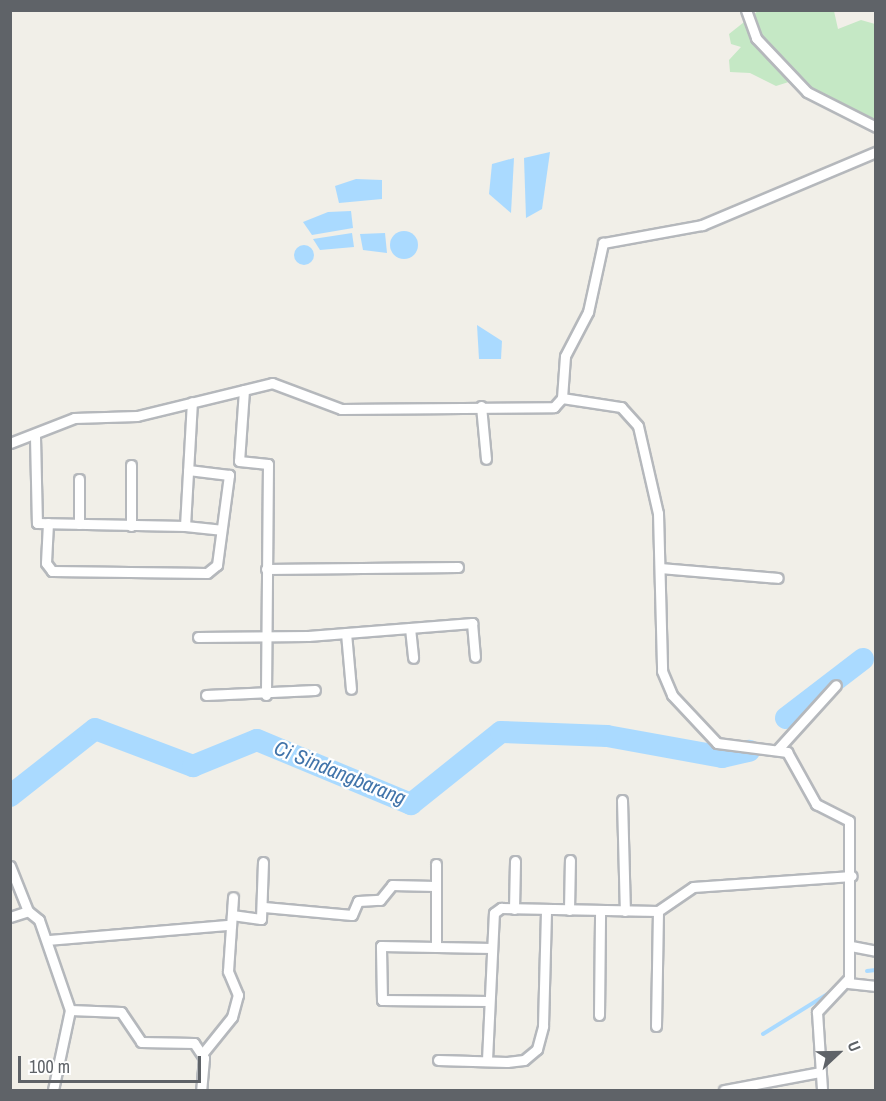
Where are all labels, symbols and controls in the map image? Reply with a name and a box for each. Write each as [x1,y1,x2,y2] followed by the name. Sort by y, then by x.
[270,735,410,811] water label: Ci Sindangbarang
[808,1023,868,1083] north arrow
[843,1038,867,1055] text: U
[21,1044,204,1082] scale bar
[29,1054,70,1079] text: 100 m

